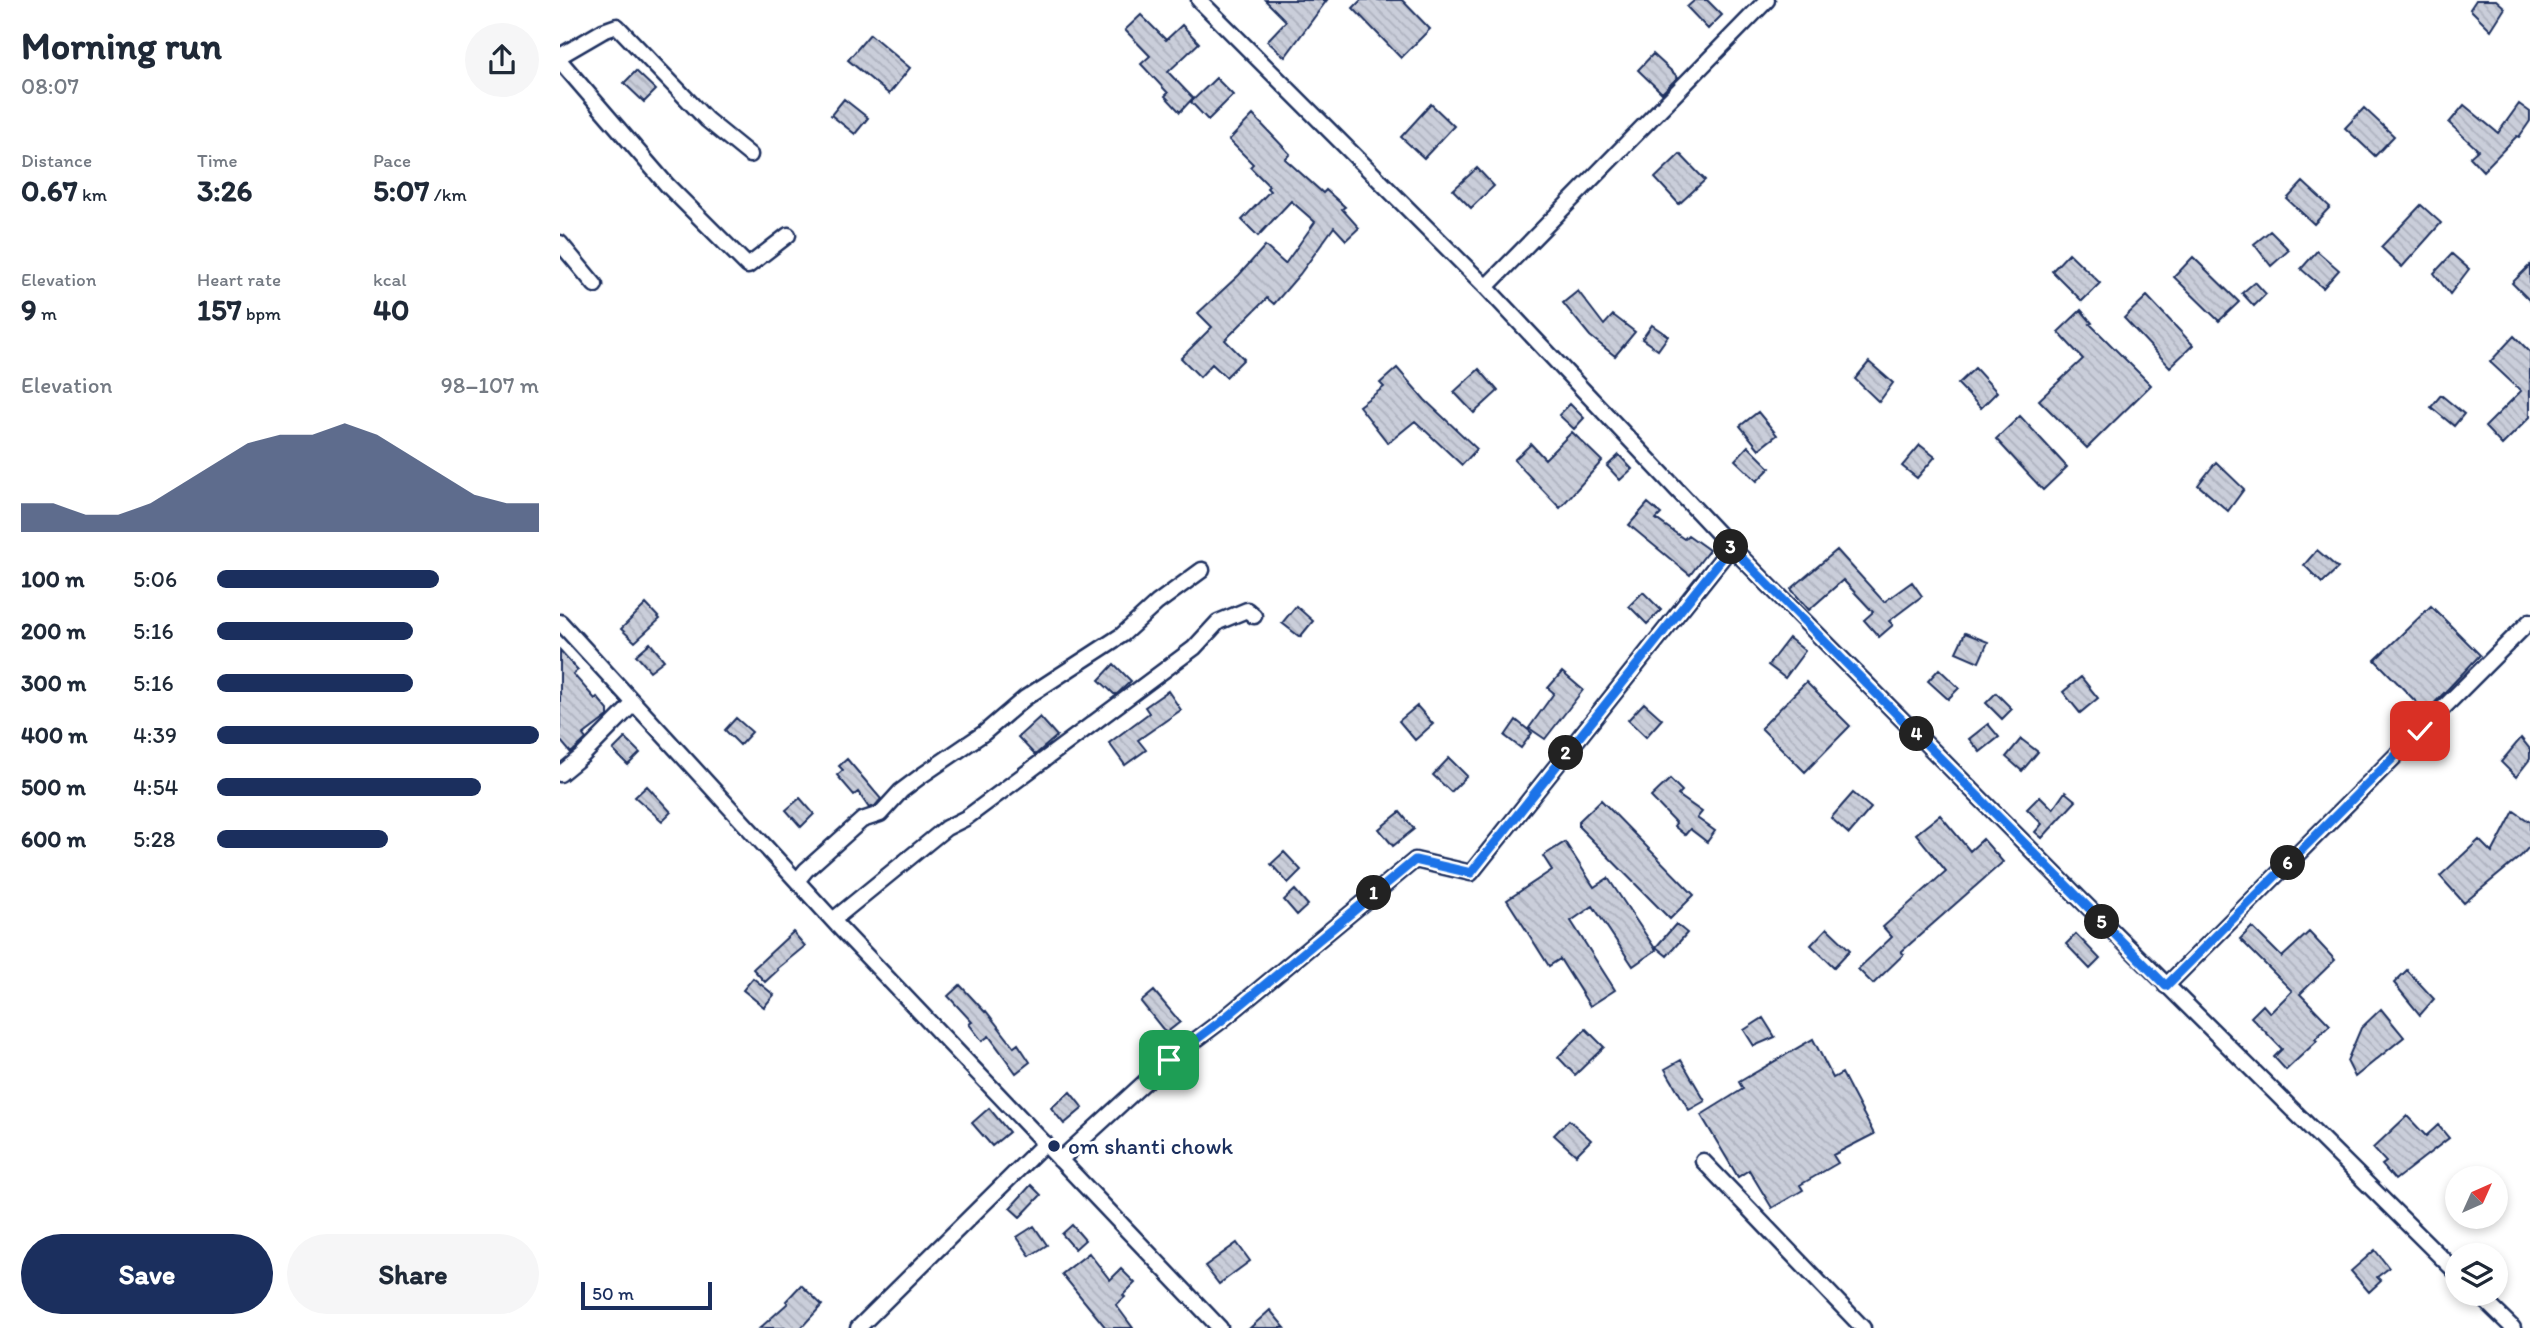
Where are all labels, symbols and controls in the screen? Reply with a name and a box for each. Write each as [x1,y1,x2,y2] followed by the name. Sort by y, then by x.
[21,23,222,69] text: Morning run
[465,23,539,97] button: share
[21,72,79,100] text: 08:07
[21,149,92,172] text: Distance
[197,149,238,172] text: Time
[373,149,411,172] text: Pace
[21,172,78,209] text: 0.67
[197,172,252,209] text: 3:26
[373,172,429,209] text: 5:07
[78,183,107,206] text: km
[429,183,467,206] text: /km
[21,268,97,291] text: Elevation
[197,268,281,291] text: Heart rate
[373,268,407,291] text: kcal
[21,291,37,328] text: 9
[197,291,242,328] text: 157
[373,291,410,328] text: 40
[37,302,57,325] text: m
[242,302,281,325] text: bpm
[21,371,112,399] text: Elevation
[441,371,539,399] text: 98–107 m
[1714,530,1748,564] pin: 3
[1725,535,1736,558] text: 3
[21,565,85,593] text: 100 m
[133,565,177,593] text: 5:06
[21,617,86,645] text: 200 m
[133,617,174,645] text: 5:16
[21,669,86,697] text: 300 m
[133,669,174,697] text: 5:16
[2390,701,2450,761] pin
[2401,712,2439,750] icon: check
[1900,716,1934,752] pin: 4
[21,721,88,749] text: 400 m
[133,721,177,749] text: 4:39
[1911,722,1922,745] text: 4
[1548,736,1584,770] pin: 2
[1561,741,1571,764] text: 2
[21,773,86,801] text: 500 m
[133,773,178,801] text: 4:54
[21,825,86,853] text: 600 m
[133,825,175,853] text: 5:28
[2270,846,2306,880] pin: 6
[2282,851,2293,874] text: 6
[1356,876,1392,910] pin: 1
[1369,881,1378,904] text: 1
[2084,904,2120,940] pin: 5
[2097,910,2106,933] text: 5
[1139,1030,1199,1090] pin
[1150,1041,1188,1079] icon: arrive
[1068,1132,1233,1160] place label: om shanti chowk
[1046,1138,1062,1154] marker: om shanti chowk
[2445,1166,2508,1228] north arrow
[2445,1166,2508,1306] map controls
[21,1234,273,1314] button: Save
[287,1234,539,1314] button: Share
[2445,1243,2508,1306] button: layers
[581,1279,712,1311] scale bar
[592,1282,634,1305] text: 50 m

